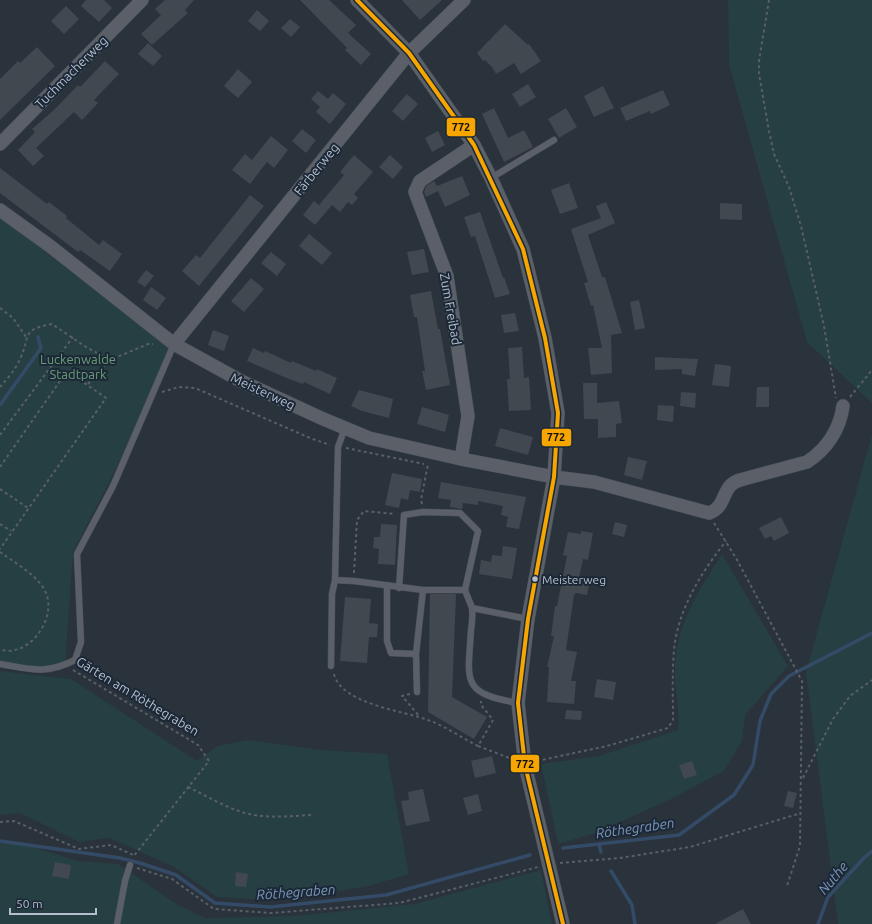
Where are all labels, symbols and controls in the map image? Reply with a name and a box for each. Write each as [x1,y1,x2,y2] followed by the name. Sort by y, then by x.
[32,33,110,111] street label: Tuchmacherweg
[446,117,476,137] line badge: 772
[452,121,470,133] text: 772
[291,140,341,198] street label: Färberweg
[438,272,464,346] street label: Zum Freibad
[40,352,116,381] park label: Luckenwalde Stadtpark
[229,370,297,412] street label: Meisterweg
[541,428,572,447] line badge: 772
[547,431,565,443] text: 772
[542,573,606,586] place label: Meisterweg
[530,574,540,584] marker: Meisterweg
[74,654,202,738] street label: Gärten am Röthegraben
[510,754,540,773] line badge: 772
[516,758,534,770] text: 772
[595,815,675,841] water label: Röthegraben
[815,858,851,898] water label: Nuthe
[256,881,336,903] water label: Röthegraben
[10,890,96,916] scale bar
[16,897,43,910] text: 50 m

